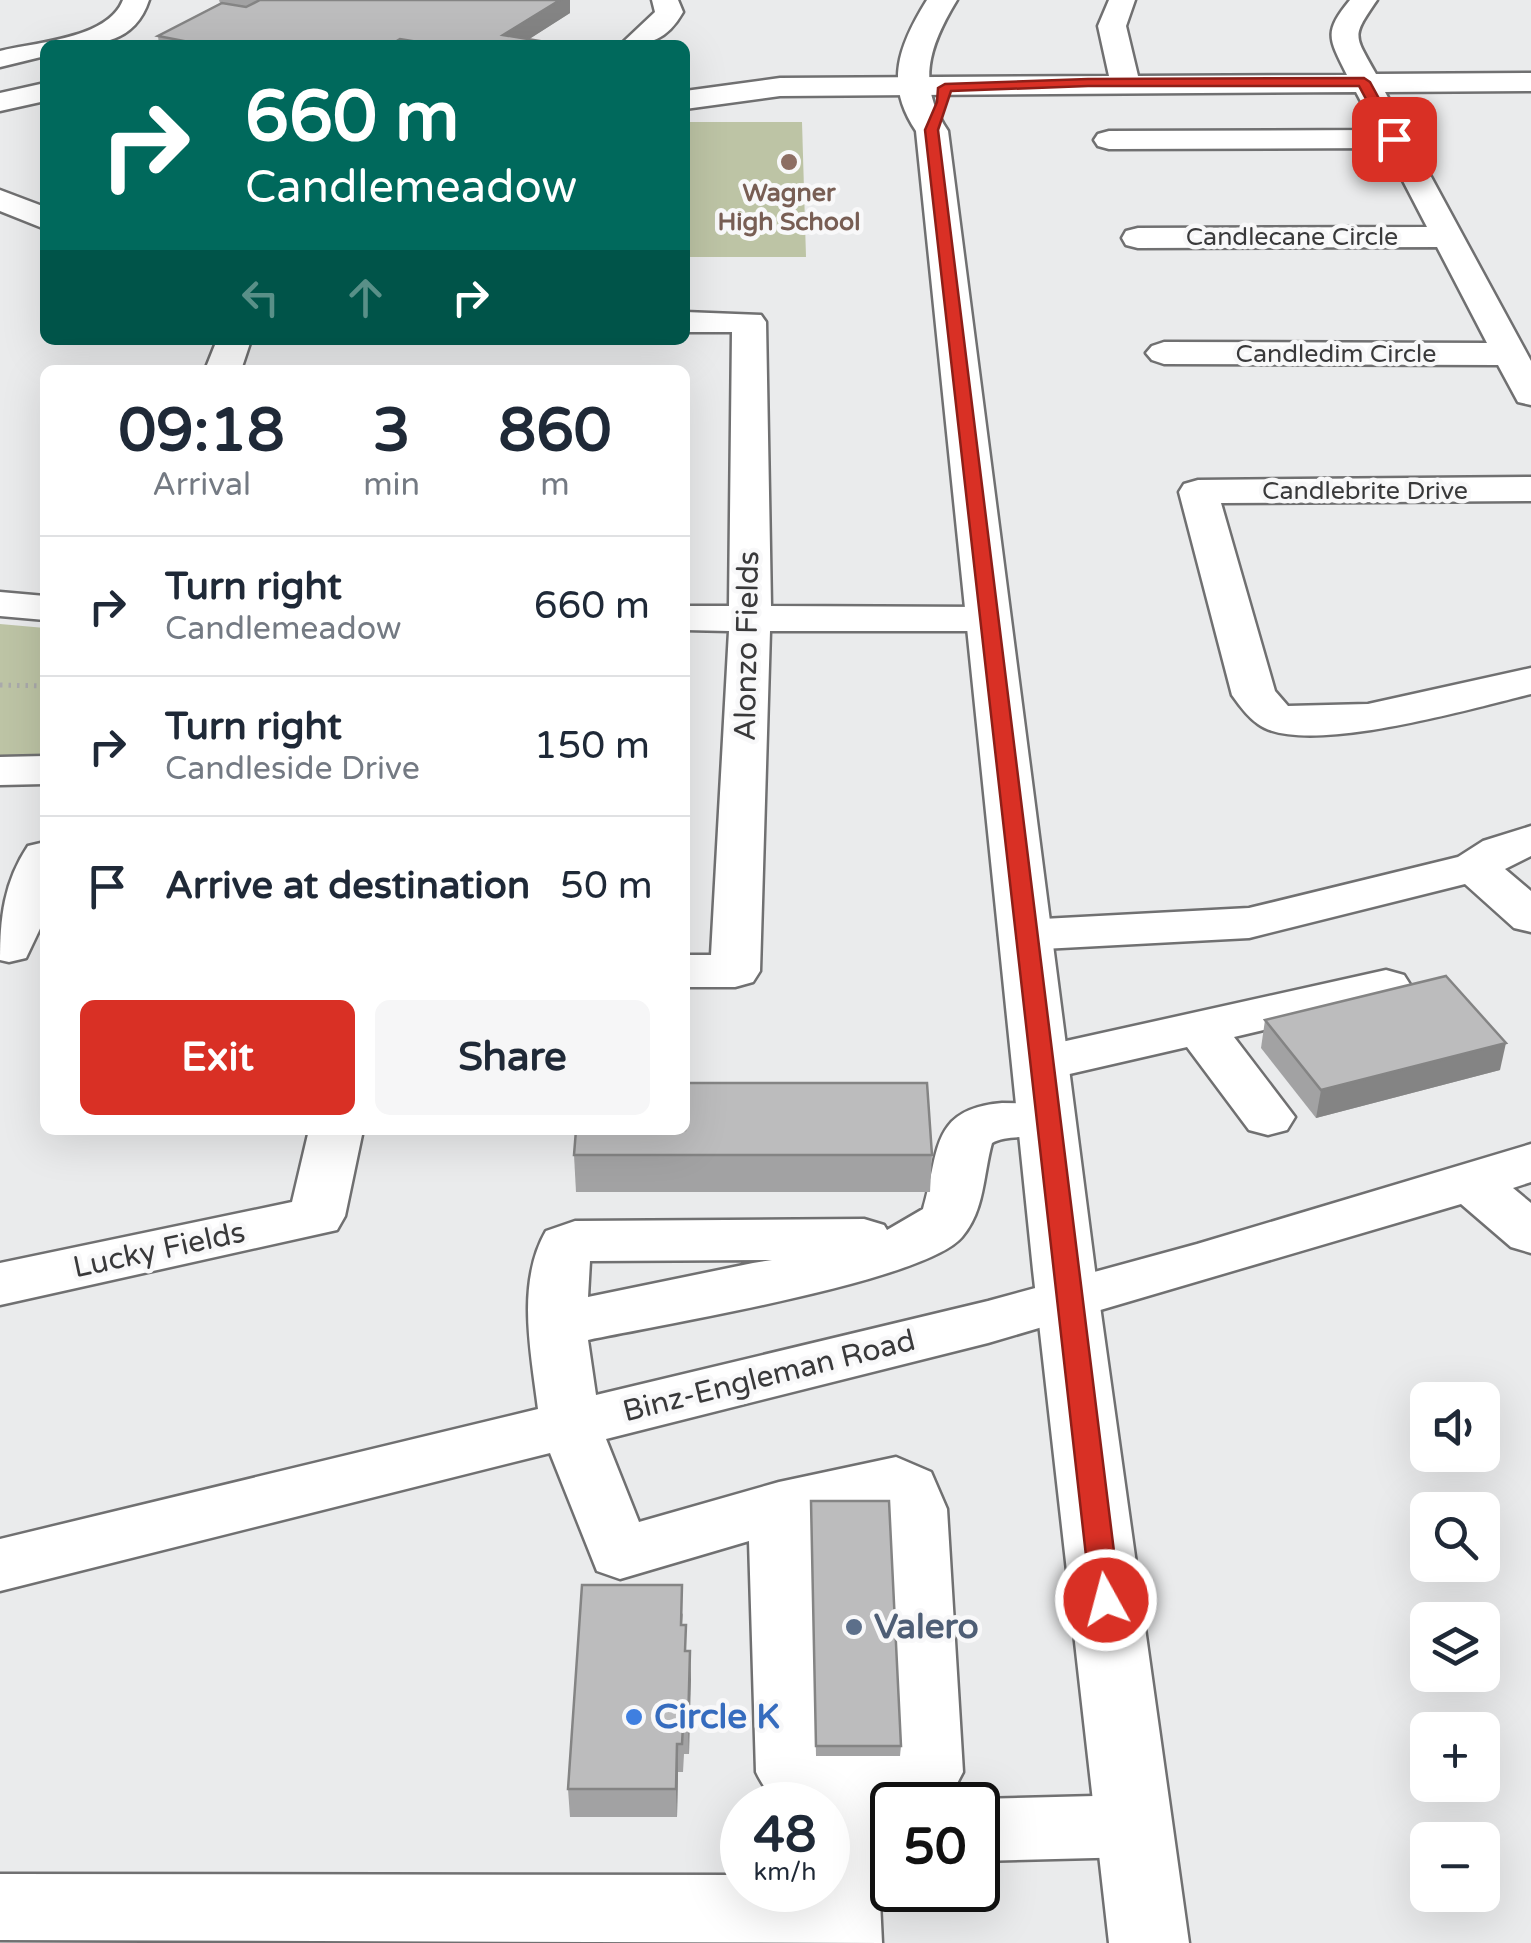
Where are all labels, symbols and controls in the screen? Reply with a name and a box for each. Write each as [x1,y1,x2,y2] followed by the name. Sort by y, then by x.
[245,76,459,160] text: 660 m
[80,80,210,210] icon: right
[1352,97,1437,182] pin
[1367,112,1422,167] icon: arrive
[778,151,800,173] marker: Wagner High School
[245,161,577,215] text: Candlemeadow
[718,178,860,237] place label: Wagner High School
[1186,222,1398,252] street label: Candlecane Circle
[233,270,288,325] icon: left
[338,270,393,325] icon: ahead
[443,270,498,325] icon: right
[1236,339,1436,369] street label: Candledim Circle
[118,395,285,467] text: 09:18
[373,395,410,467] text: 3
[498,395,612,467] text: 860
[152,466,251,504] text: Arrival
[363,466,420,504] text: min
[540,466,570,504] text: m
[1262,476,1468,506] street label: Candlebrite Drive
[727,551,767,741] street label: Alonzo Fields
[165,564,342,610] text: Turn right
[80,579,135,634] icon: right
[534,583,650,629] text: 660 m
[165,610,401,648] text: Candlemeadow
[165,704,342,750] text: Turn right
[80,719,135,774] icon: right
[534,723,650,769] text: 150 m
[165,750,420,788] text: Candleside Drive
[80,859,135,914] icon: arrive
[165,863,530,909] text: Arrive at destination
[560,863,653,909] text: 50 m
[80,1000,355,1115] button: Exit
[375,1000,650,1115] button: Share
[70,1214,248,1286] street label: Lucky Fields
[619,1322,919,1430] street label: Binz-Engleman Road
[1410,1382,1500,1912] map controls
[1410,1382,1500,1472] button: sound
[1410,1492,1500,1582] button: search
[1054,1548,1158,1652] position arrow
[1410,1602,1500,1692] button: layers
[874,1606,979,1648] place label: Valero
[843,1616,865,1638] marker: Valero
[654,1696,780,1738] place label: Circle K
[623,1706,645,1728] marker: Circle K
[1410,1712,1500,1802] button: +
[870,1782,1000,1912] speed limit sign: 50
[754,1805,816,1865] text: 48
[1410,1822,1500,1912] button: −
[754,1857,816,1887] text: km/h

